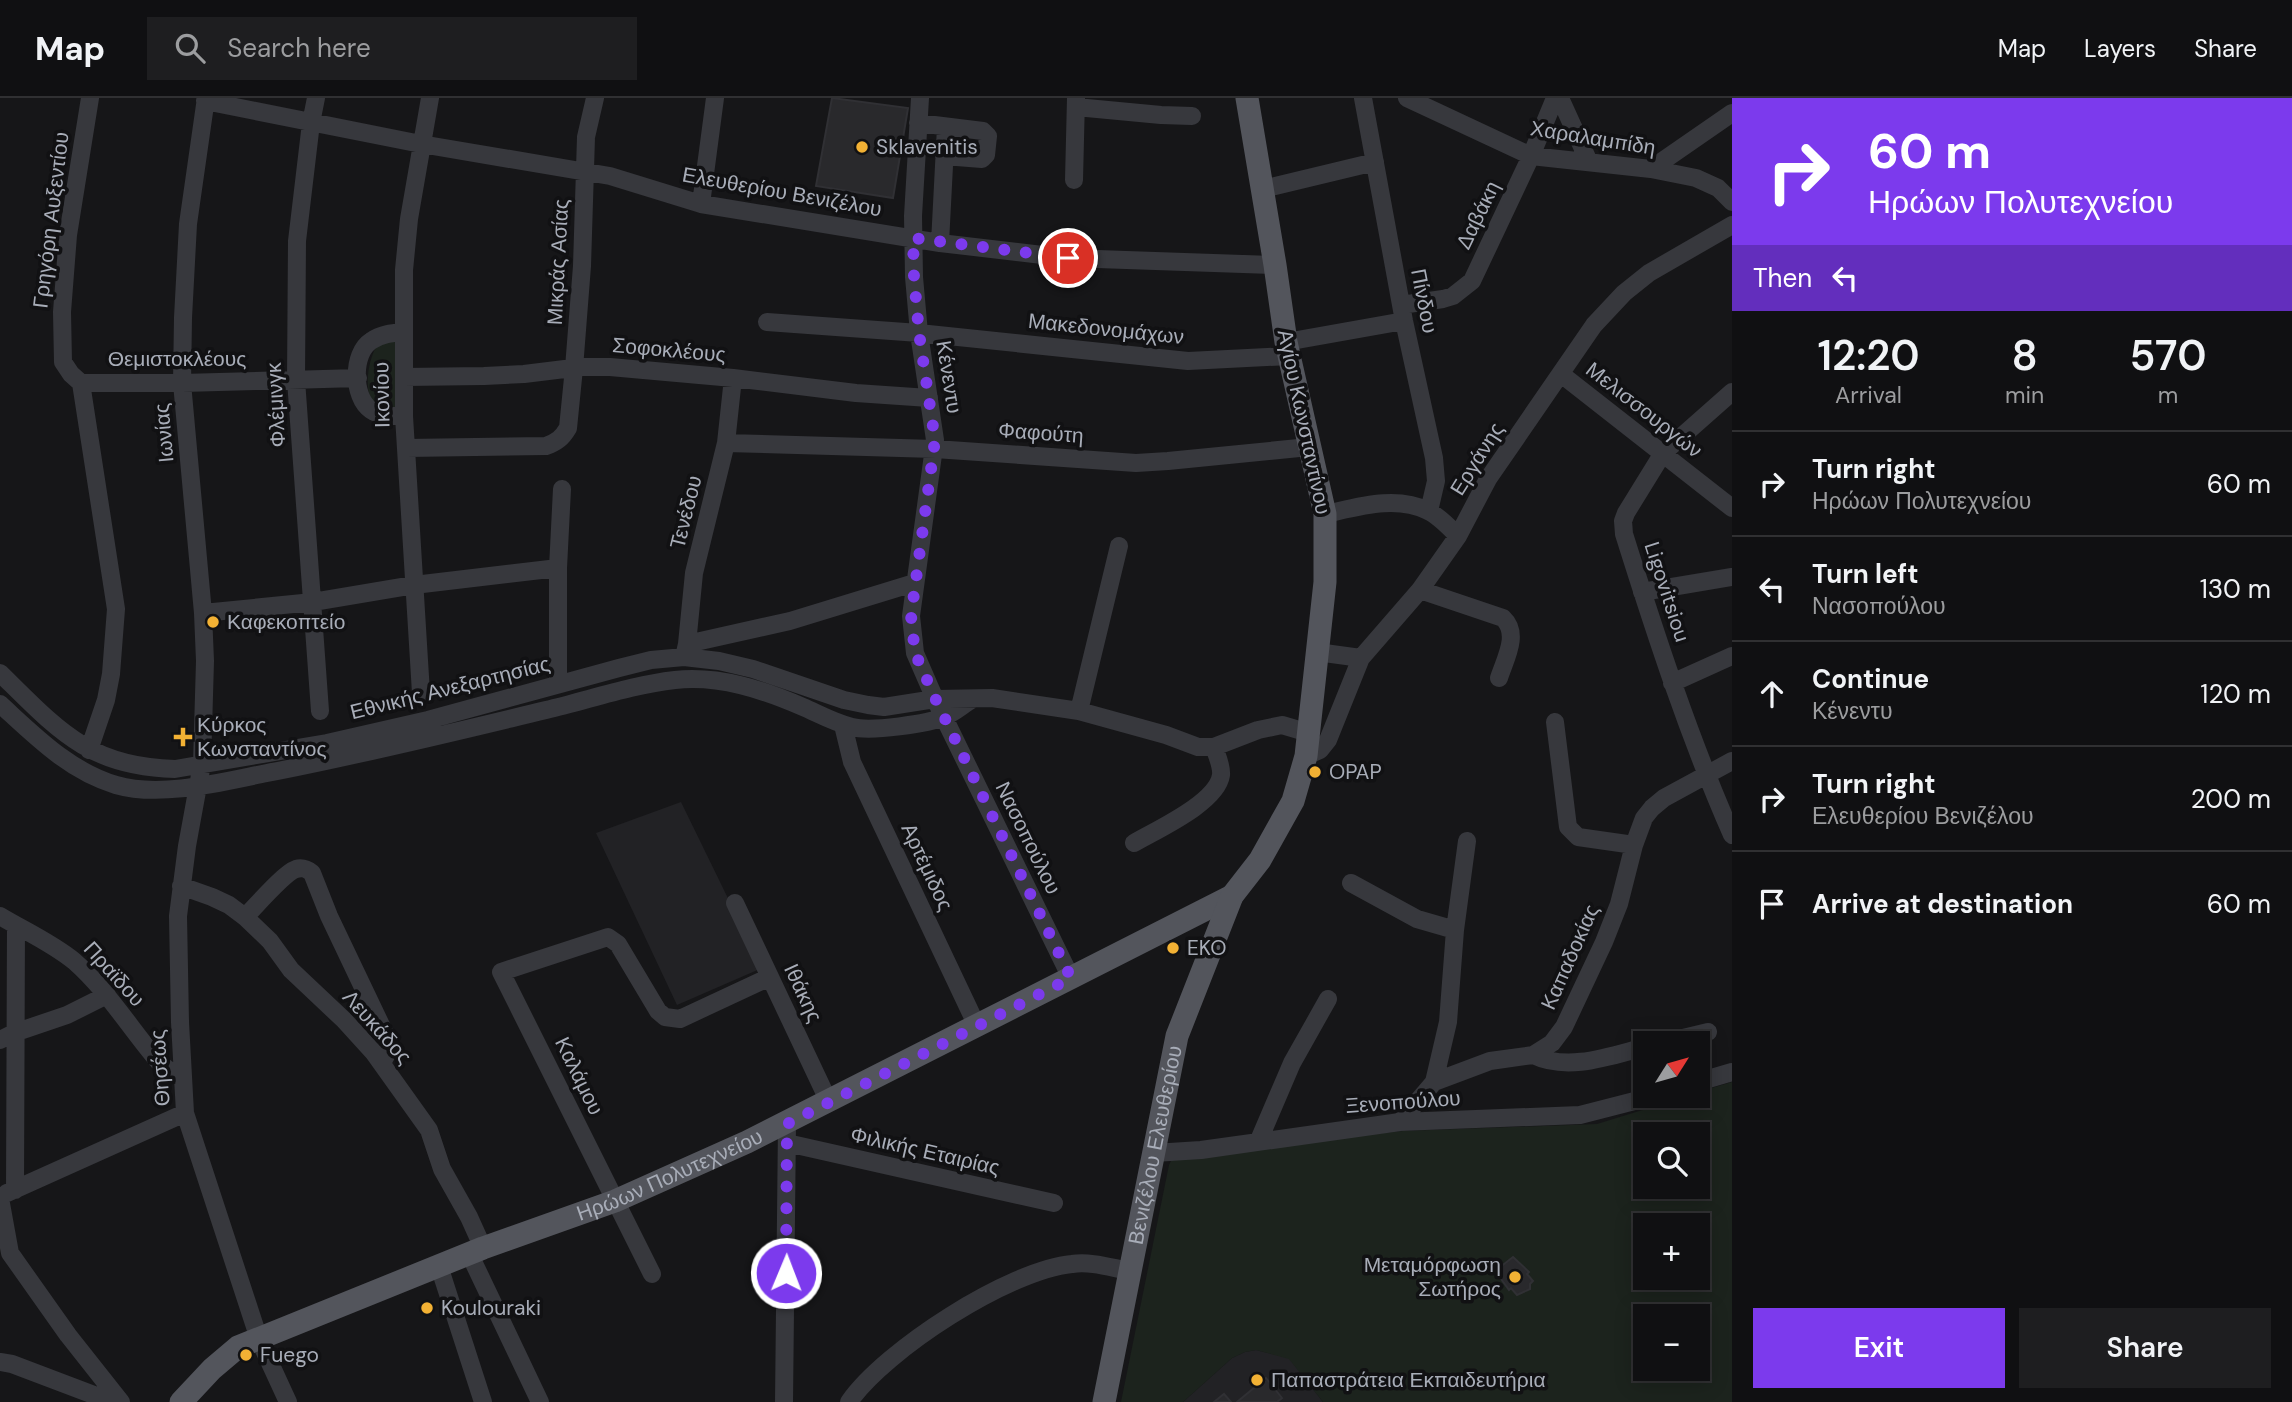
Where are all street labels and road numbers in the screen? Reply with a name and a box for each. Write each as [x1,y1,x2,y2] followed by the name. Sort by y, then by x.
[1528,114,1658,162] street label: Χαραλαμπίδη
[26,130,76,310] street label: Γρηγόρη Αυξεντίου
[680,161,884,223] street label: Ελευθερίου Βενιζέλου
[1450,176,1506,254] street label: Δαβάκη
[541,198,575,326] street label: Μικράς Ασίας
[1404,266,1444,336] street label: Πίνδου
[1027,307,1185,351] street label: Μακεδονομάχων
[1271,327,1337,517] street label: Αγίου Κωνσταντίνου
[611,331,727,369] street label: Σοφοκλέους
[929,339,969,415] street label: Κένεντυ
[108,345,246,373] street label: Θεμιστοκλέους
[1580,356,1708,464] street label: Μελισσουργών
[260,361,292,448] street label: Φλέμινγκ
[367,362,397,428] street label: Ικονίου
[147,402,181,464] street label: Ιωνίας
[997,416,1085,450] street label: Φαφούτη
[1444,417,1510,501] street label: Εργάνης
[663,472,709,552] street label: Τενέδου
[1638,538,1696,646] street label: Ligovitsiou
[347,650,553,726] street label: Εθνικής Ανεξαρτησίας
[989,777,1067,899] street label: Νασοπούλου
[895,819,959,915] street label: Αρτέμιδος
[1534,900,1606,1014] street label: Καπαδοκίας
[77,935,151,1013] street label: Πραϊδου
[777,959,829,1027] street label: Ιθάκης
[336,984,418,1070] street label: Λευκάδος
[143,1029,177,1107] street label: Θησέως
[548,1032,610,1120] street label: Καλάμου
[1122,1043,1189,1247] street label: Βενιζέλου Ελευθερίου
[1345,1084,1461,1120] street label: Ξενοπούλου
[848,1120,1002,1182] street label: Φιλικής Εταιρίας
[573,1122,768,1228] street label: Ηρώων Πολυτεχνείου

